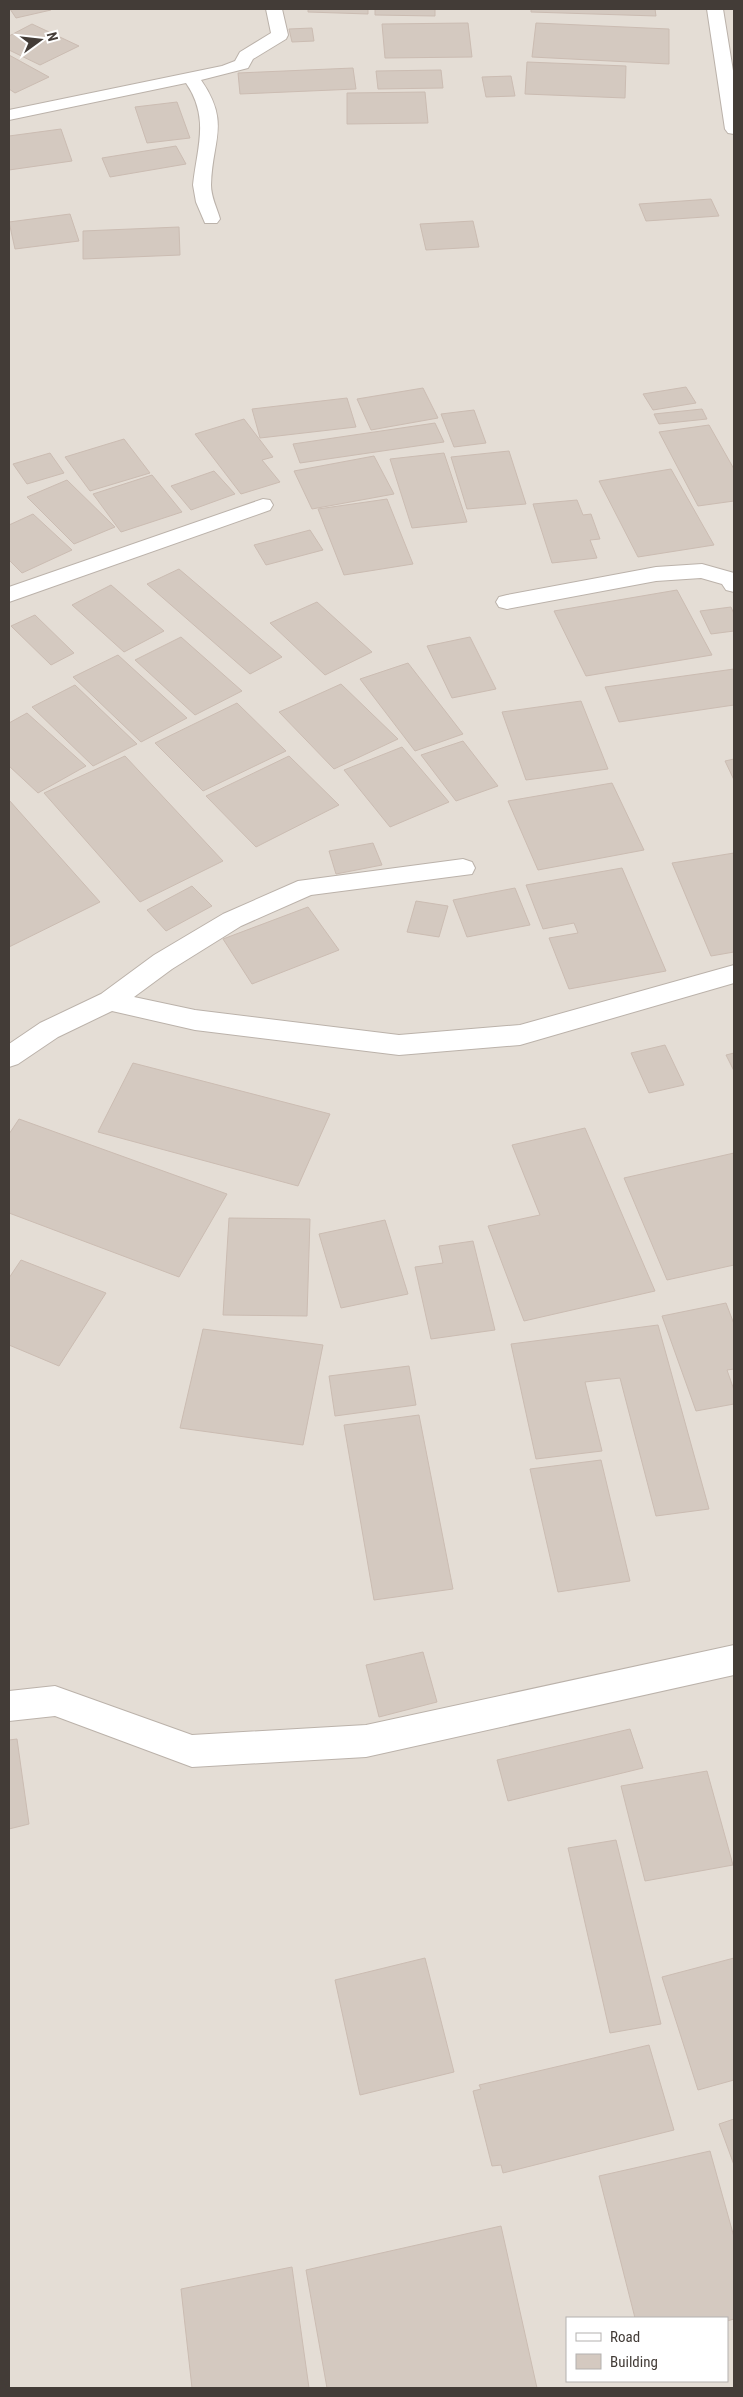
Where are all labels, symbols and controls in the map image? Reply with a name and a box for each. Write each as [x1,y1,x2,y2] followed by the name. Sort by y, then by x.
[15,15,65,65] north arrow
[44,30,61,43] text: N
[566,2317,728,2382] legend
[610,2328,640,2346] text: Road
[610,2353,658,2371] text: Building

